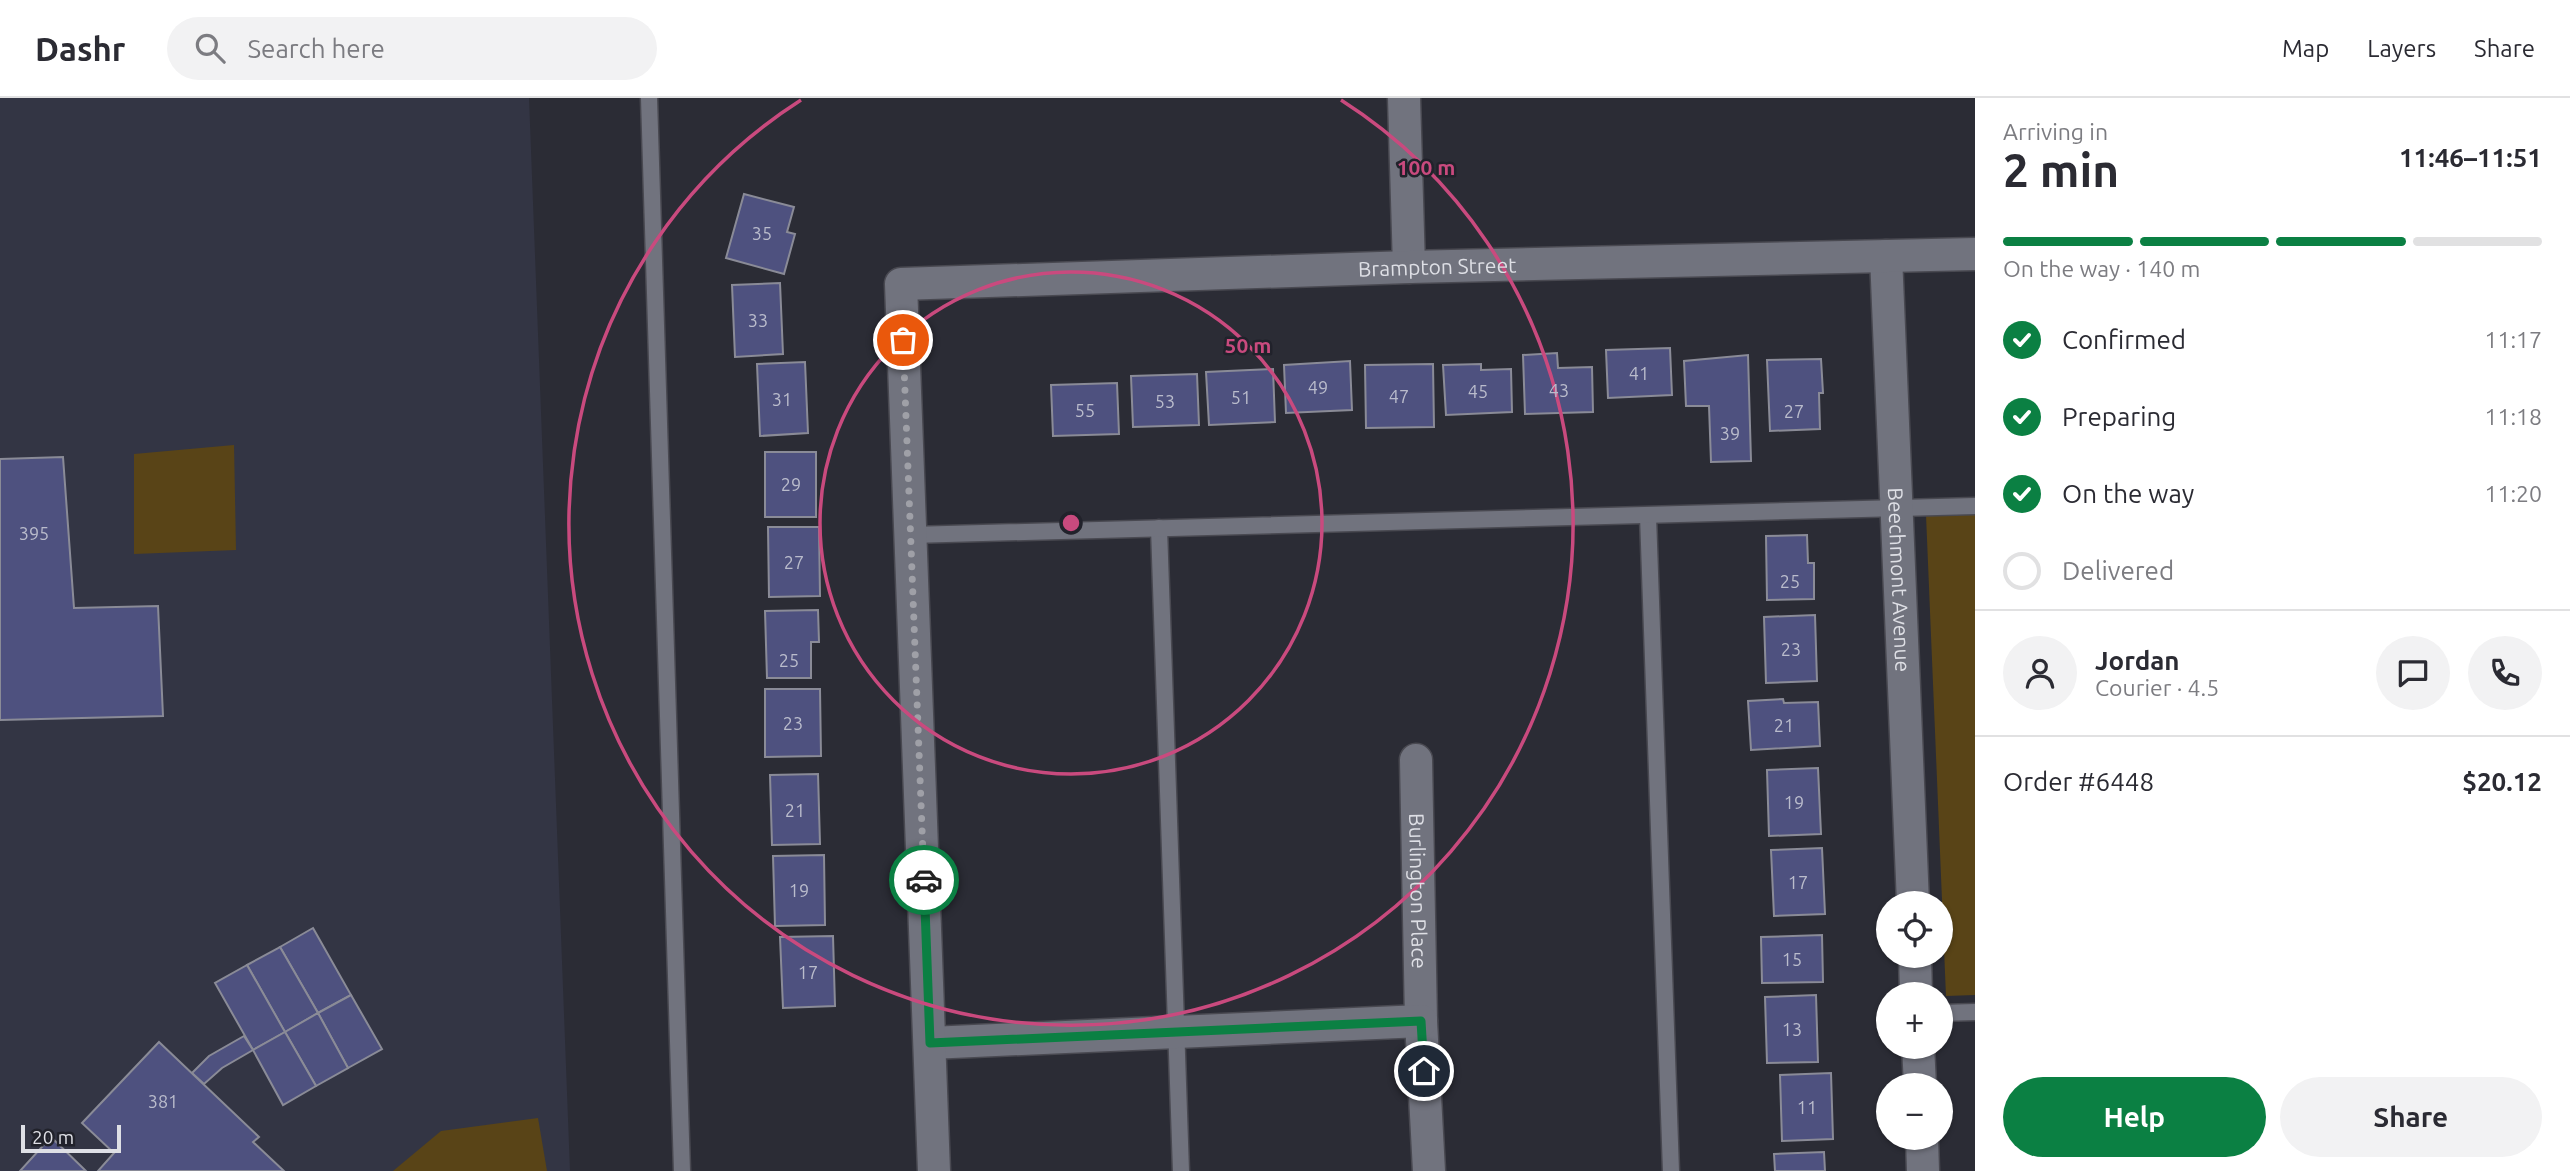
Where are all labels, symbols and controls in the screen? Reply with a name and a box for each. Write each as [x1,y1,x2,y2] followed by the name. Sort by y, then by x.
[167,17,657,80] search box
[191,29,229,67] icon: search
[35,30,125,67] text: Dashr
[247,34,385,63] text: Search here
[2282,35,2329,62] text: Map
[2367,35,2436,62] text: Layers
[2474,35,2535,62] text: Share
[2003,119,2108,144] text: Arriving in
[2399,143,2542,172] text: 11:46–11:51
[2003,144,2119,196] text: 2 min
[1397,155,1455,179] text: 100 m
[752,223,772,243] house number: 35
[1357,253,1517,281] street label: Brampton Street
[2003,256,2200,281] text: On the way · 140 m
[748,310,768,330] house number: 33
[873,310,933,370] pin
[884,321,922,359] icon: bag
[2003,321,2041,359] icon: check
[2062,325,2186,354] text: Confirmed
[2484,327,2542,352] text: 11:17
[1225,333,1271,357] text: 50 m
[1629,363,1649,383] house number: 41
[1308,377,1328,397] house number: 49
[1549,380,1569,400] house number: 43
[1468,381,1488,401] house number: 45
[1389,386,1409,406] house number: 47
[1231,387,1251,407] house number: 51
[772,389,792,409] house number: 31
[1155,391,1175,411] house number: 53
[2003,398,2041,436] icon: check
[1075,400,1095,420] house number: 55
[1784,401,1804,421] house number: 27
[2062,402,2176,431] text: Preparing
[2484,404,2542,429] text: 11:18
[1720,423,1740,443] house number: 39
[781,474,801,494] house number: 29
[2003,475,2041,513] icon: check
[2062,479,2194,508] text: On the way
[2484,481,2542,506] text: 11:20
[1884,487,1915,672] street label: Beechmont Avenue
[1059,511,1083,535] centre of rings
[19,523,49,543] house number: 395
[784,552,804,572] house number: 27
[2062,556,2174,585] text: Delivered
[1780,571,1800,591] house number: 25
[2003,636,2077,710] button: person
[2376,636,2450,710] button: chat
[2468,636,2542,710] button: phone
[1781,639,1801,659] house number: 23
[2095,646,2180,675] text: Jordan
[779,650,799,670] house number: 25
[2095,675,2219,700] text: Courier · 4.5
[783,713,803,733] house number: 23
[1774,715,1794,735] house number: 21
[2003,767,2154,796] text: Order #6448
[2462,767,2542,796] text: $20.12
[1784,792,1804,812] house number: 19
[785,800,805,820] house number: 21
[1405,813,1432,969] street label: Burlington Place
[889,845,959,915] courier
[905,861,943,899] icon: car
[1788,872,1808,892] house number: 17
[789,880,809,900] house number: 19
[1876,891,1953,1150] map controls
[1876,891,1953,968] button: locate
[1782,949,1802,969] house number: 15
[798,962,818,982] house number: 17
[1876,982,1953,1059] button: +
[1782,1019,1802,1039] house number: 13
[1394,1041,1454,1101] pin
[1405,1052,1443,1090] icon: home
[1876,1073,1953,1150] button: −
[2003,1077,2266,1157] button: Help
[2280,1077,2542,1157] button: Share
[148,1091,178,1111] house number: 381
[1797,1097,1817,1117] house number: 11
[21,1122,121,1154] scale bar
[32,1126,74,1148] text: 20 m

